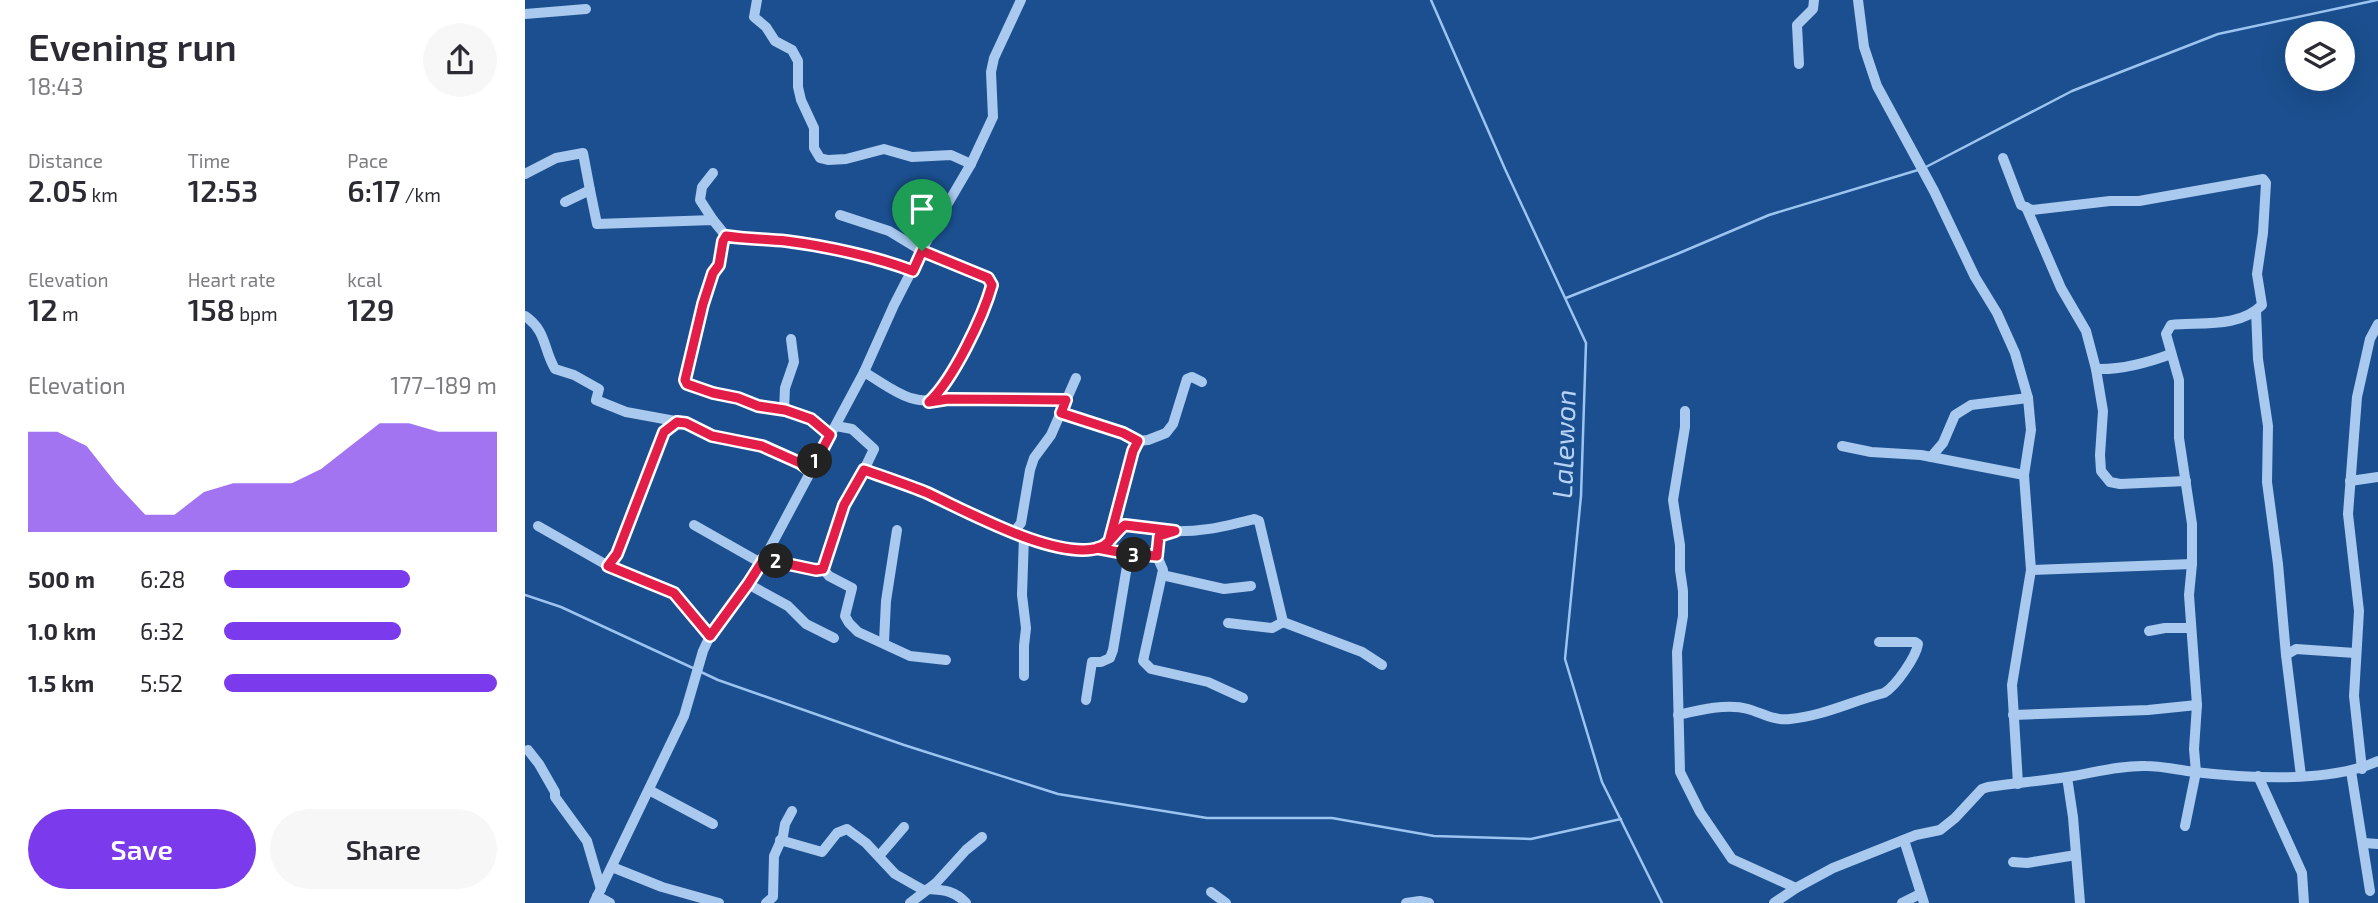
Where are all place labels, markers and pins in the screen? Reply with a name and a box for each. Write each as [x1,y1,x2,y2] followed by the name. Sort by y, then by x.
[892,179,952,251] pin
[797,444,833,478] pin: 1
[1117,538,1151,572] pin: 3
[758,544,793,578] pin: 2

